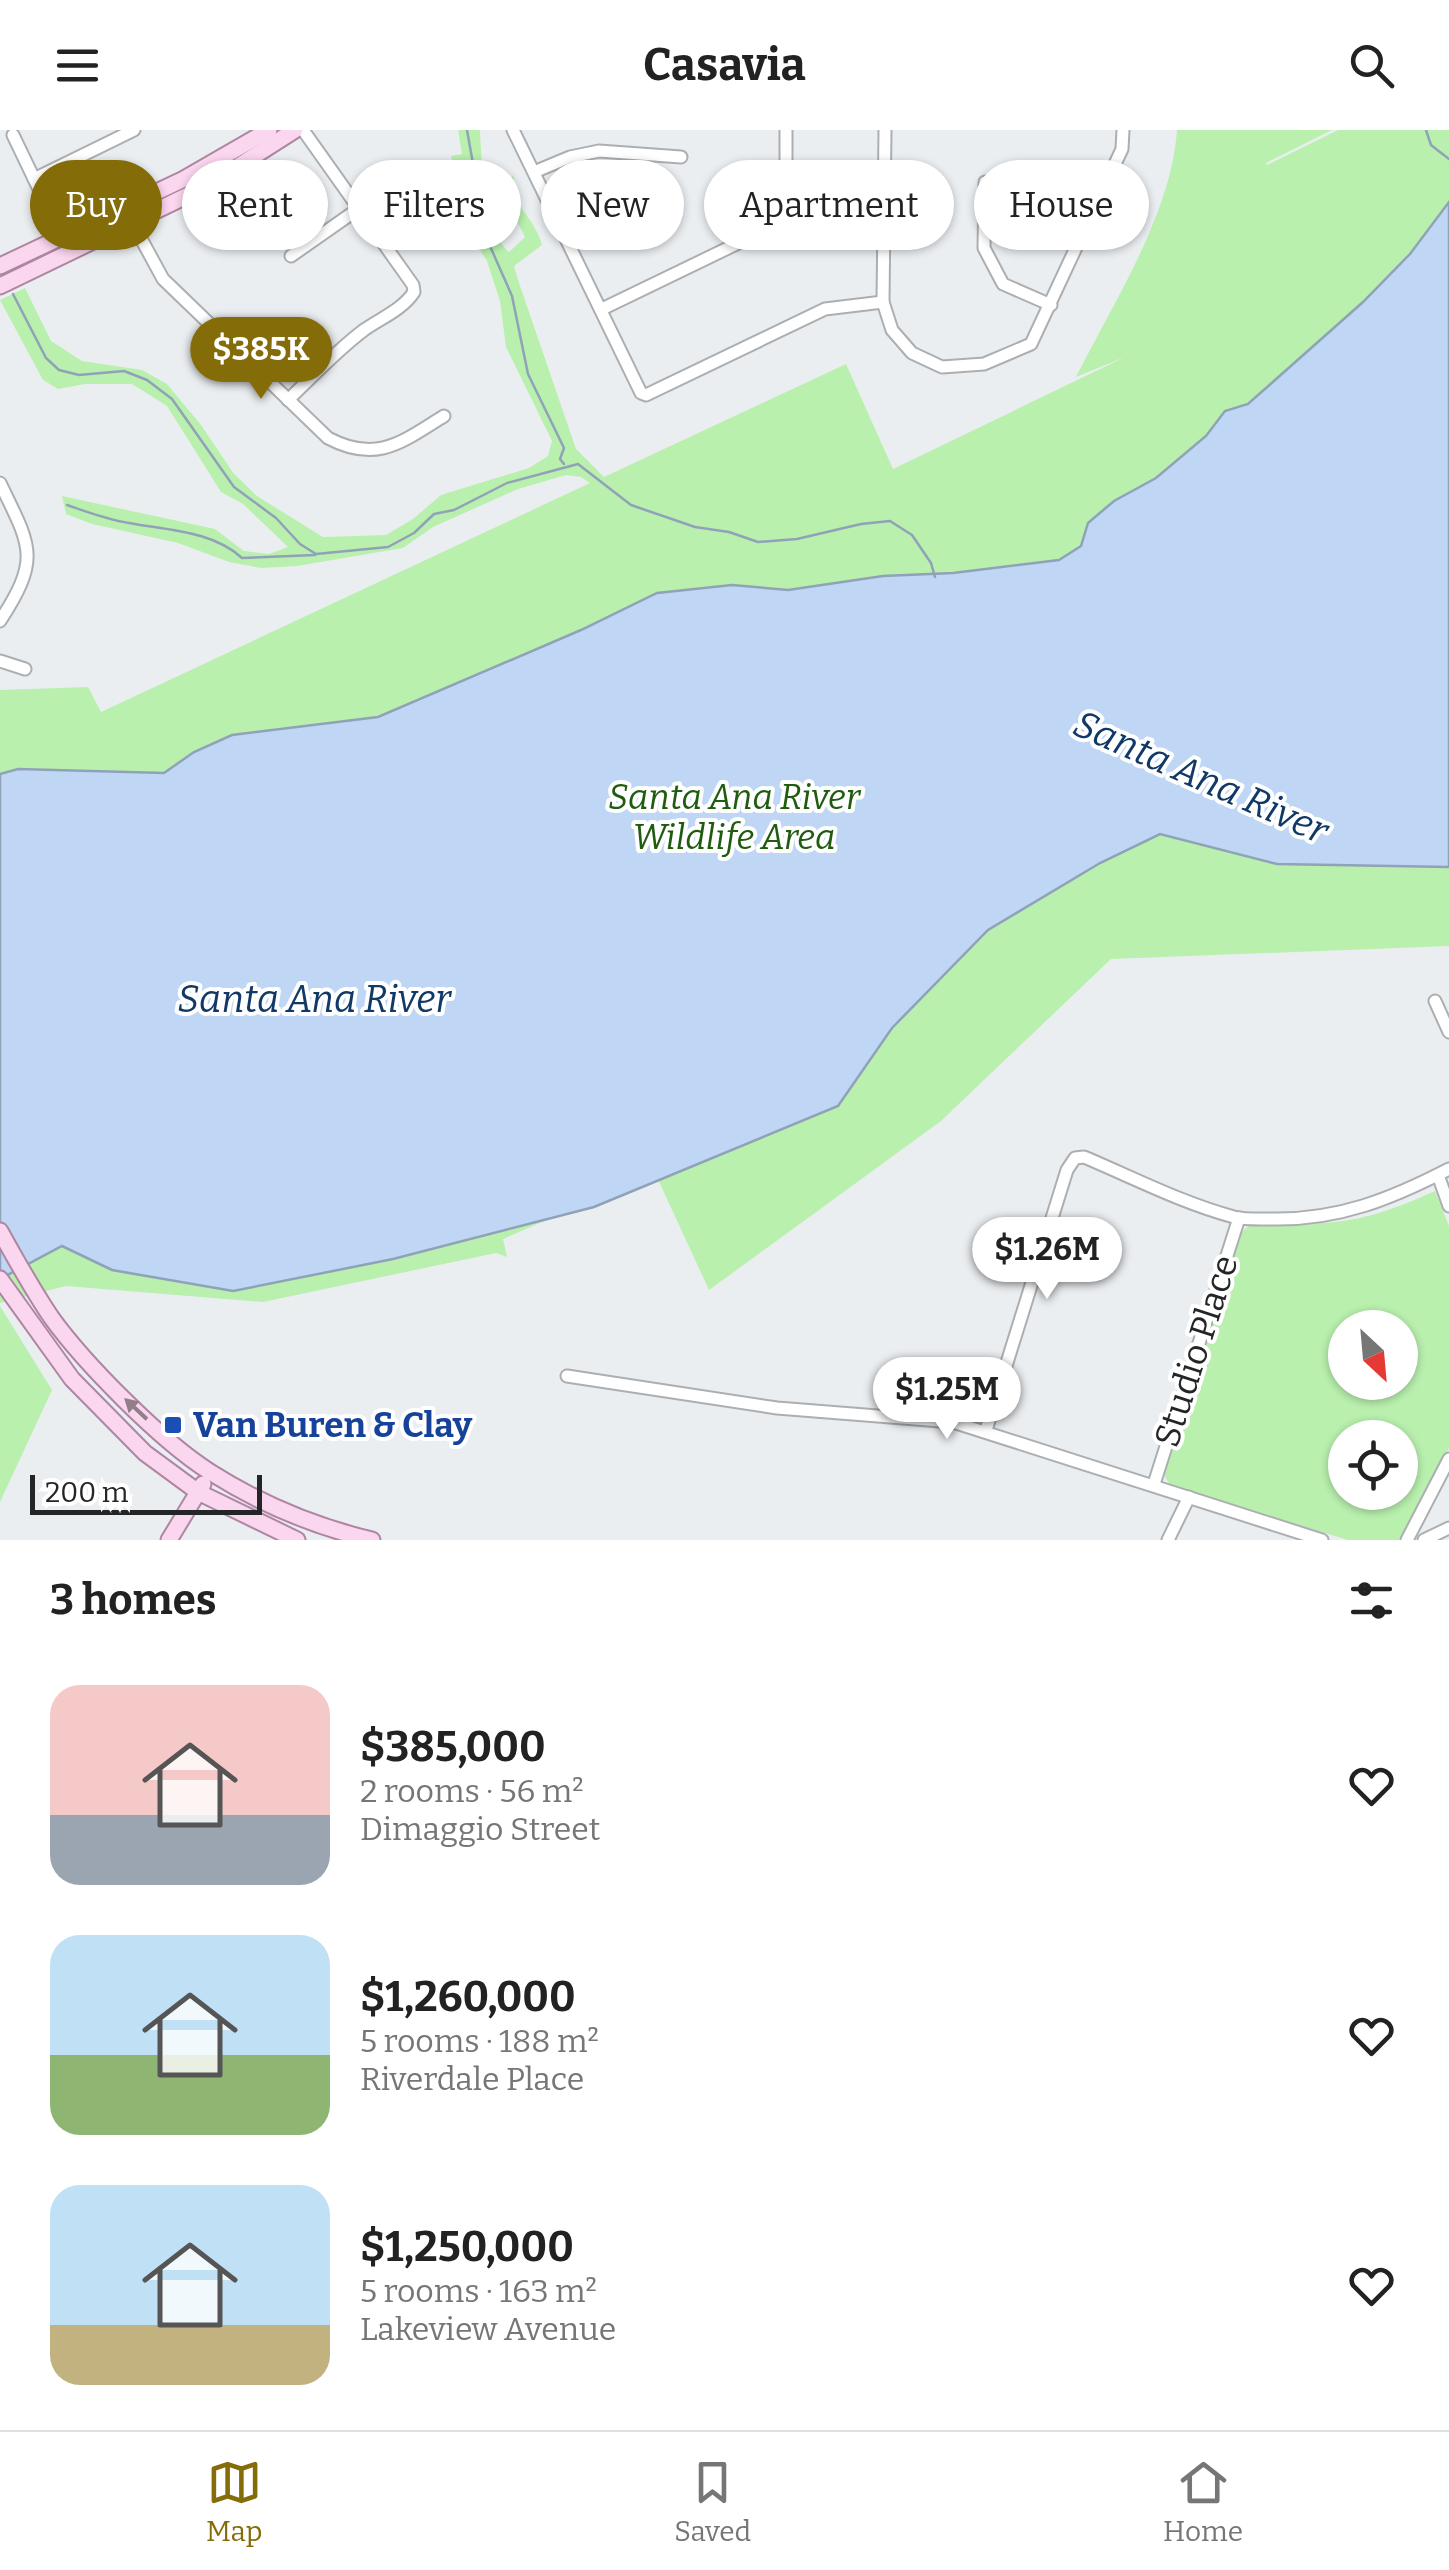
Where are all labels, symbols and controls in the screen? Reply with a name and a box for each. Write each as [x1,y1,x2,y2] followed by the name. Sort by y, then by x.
[50,38,105,93] icon: menu
[643,38,806,92] text: Casavia
[1344,38,1399,93] icon: search
[30,160,162,250] chip: Buy
[182,160,328,250] chip: Rent
[348,160,521,250] chip: Filters
[541,160,684,250] chip: New
[704,160,954,250] chip: Apartment
[974,160,1149,250] chip: House
[191,317,331,402] pin: $385K
[212,330,310,368] text: $385K
[1067,700,1337,854] water label: Santa Ana River
[608,776,862,858] park label: Santa Ana River Wildlife Area
[177,976,452,1022] water label: Santa Ana River
[966,1217,1128,1302] pin: $1.26M
[994,1230,1100,1268] text: $1.26M
[1145,1250,1247,1452] street label: Studio Place
[1328,1310,1418,1400] north arrow
[1328,1310,1418,1510] map controls
[866,1357,1028,1442] pin: $1.25M
[895,1370,999,1408] text: $1.25M
[124,1398,149,1420] one-way arrow
[193,1404,473,1446] place label: Van Buren & Clay
[162,1414,184,1436] marker: Van Buren & Clay
[1328,1420,1418,1510] button: locate
[30,1470,262,1514] scale bar
[45,1476,128,1509] text: 200 m
[1344,1573,1399,1628] icon: filters
[50,1575,216,1625] text: 3 homes
[360,1722,546,1772] text: $385,000
[130,1725,250,1845] icon: home
[1344,1758,1399,1813] icon: heart
[360,1772,584,1810] text: 2 rooms · 56 m²
[360,1810,600,1848] text: Dimaggio Street
[360,1972,576,2022] text: $1,260,000
[130,1975,250,2095] icon: home
[1344,2008,1399,2063] icon: heart
[360,2022,599,2060] text: 5 rooms · 188 m²
[360,2060,584,2098] text: Riverdale Place
[360,2222,574,2272] text: $1,250,000
[130,2225,250,2345] icon: home
[1344,2258,1399,2313] icon: heart
[360,2272,597,2310] text: 5 rooms · 163 m²
[360,2310,616,2348] text: Lakeview Avenue
[206,2455,262,2548] tab: Map
[674,2455,751,2548] tab: Saved
[1163,2455,1243,2548] tab: Home

